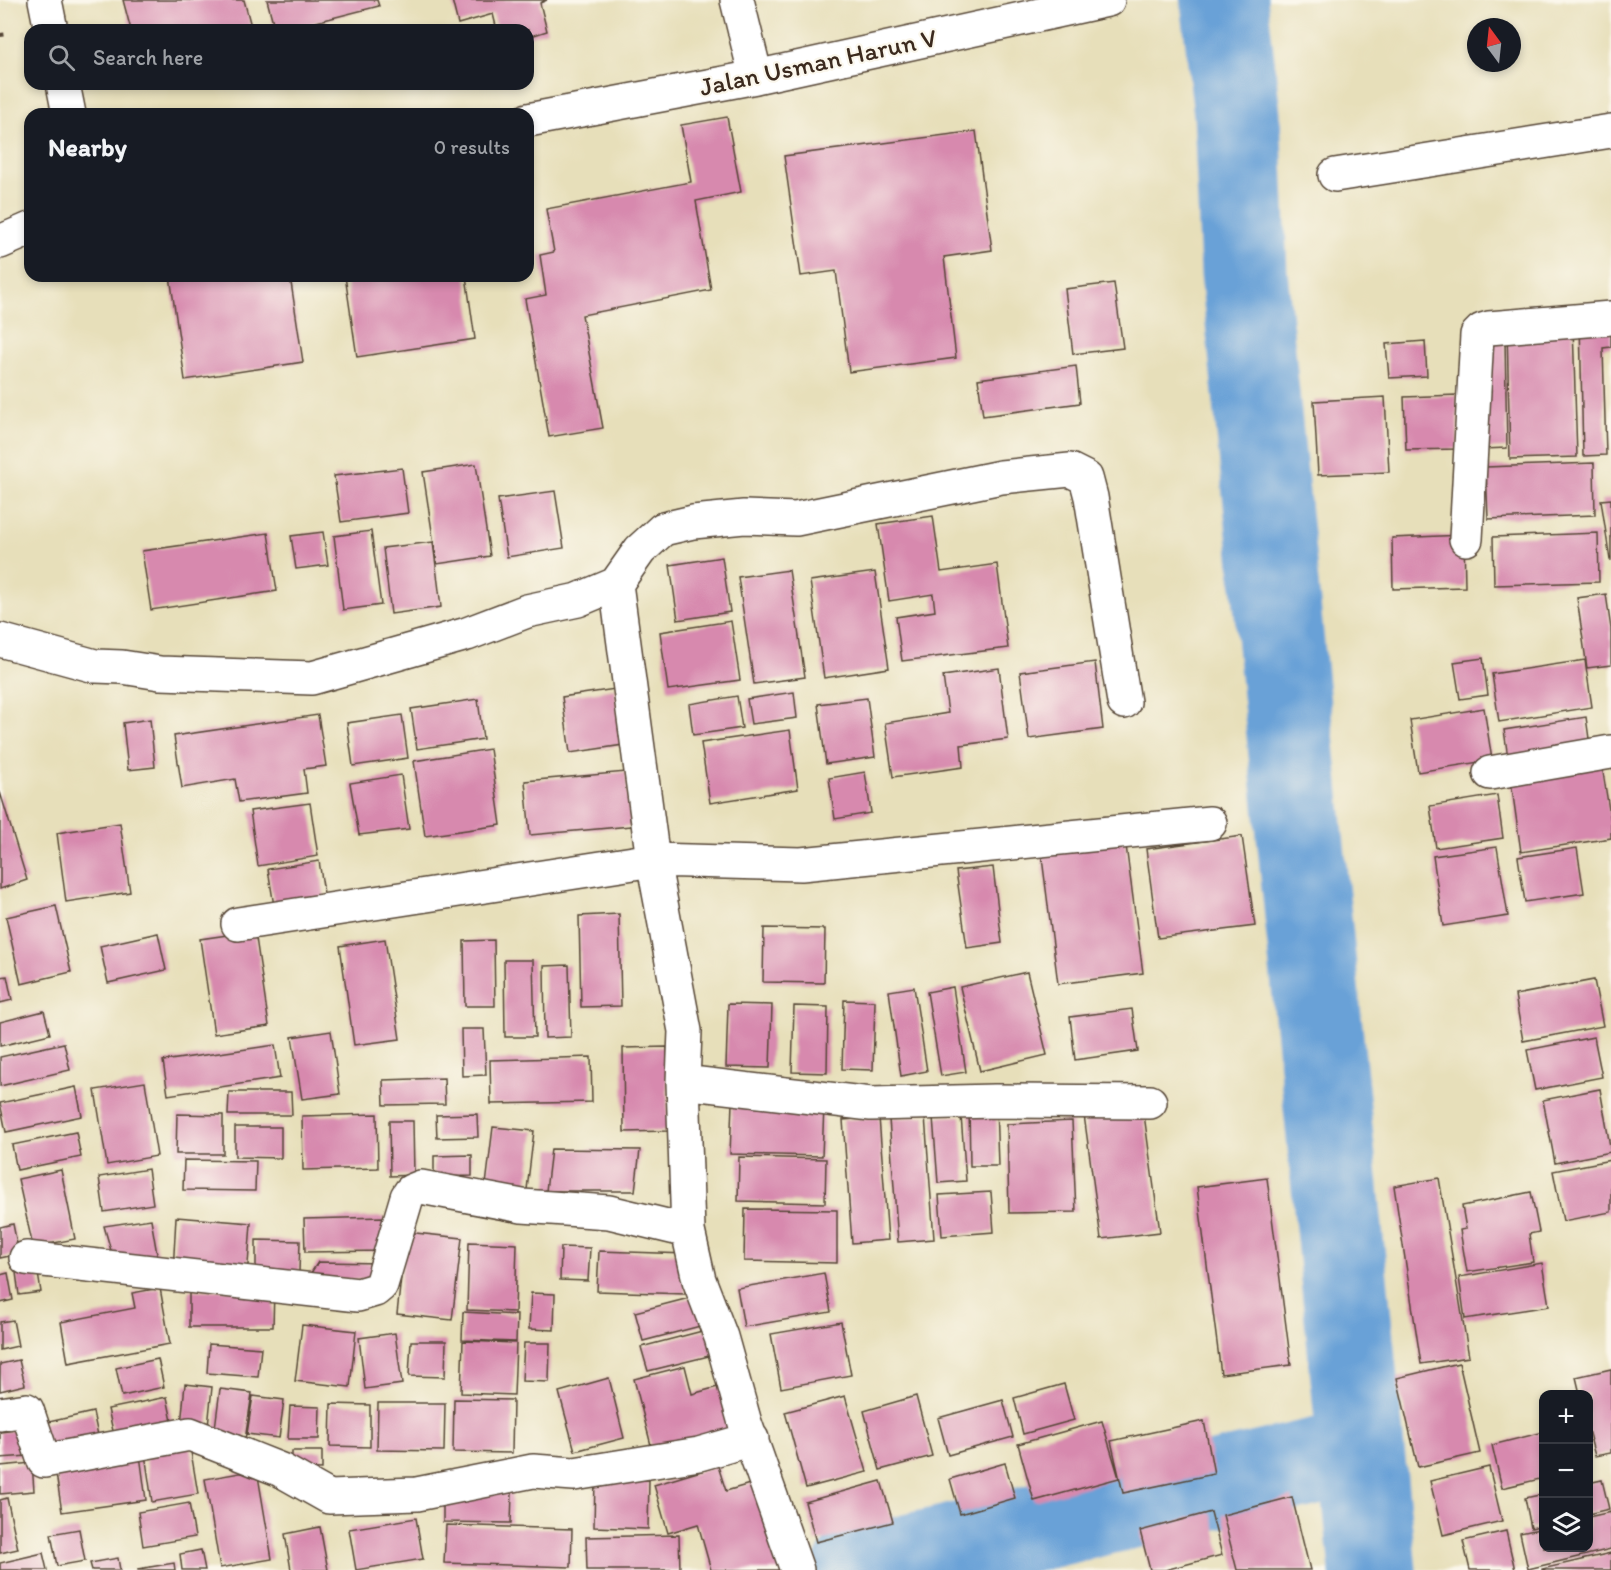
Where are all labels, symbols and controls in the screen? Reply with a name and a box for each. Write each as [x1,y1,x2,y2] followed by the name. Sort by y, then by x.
[1467,18,1521,72] north arrow
[697,21,939,103] street label: Jalan Usman Harun V
[24,24,534,90] search box
[45,41,78,74] icon: search
[93,44,203,71] text: Search here
[48,131,127,163] text: Nearby
[434,135,510,159] text: 0 results
[1539,1390,1593,1552] map controls
[1539,1390,1593,1444] button: +
[1539,1444,1593,1498] button: −
[1539,1498,1593,1552] button: layers

